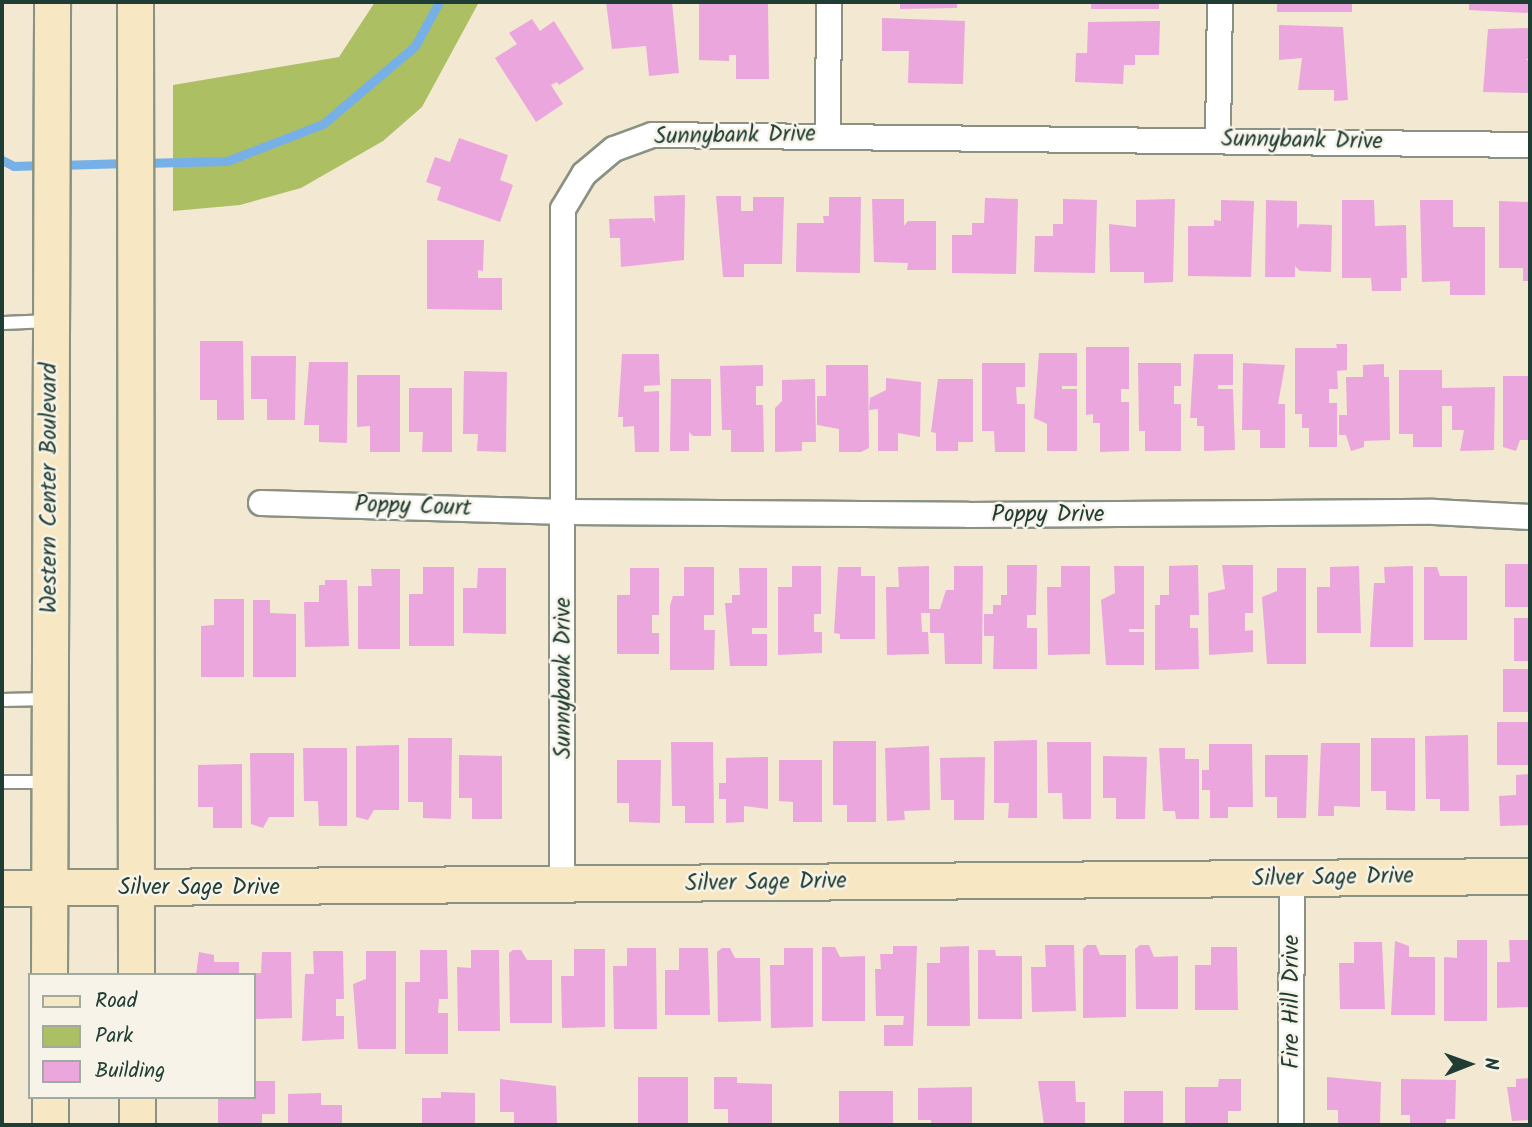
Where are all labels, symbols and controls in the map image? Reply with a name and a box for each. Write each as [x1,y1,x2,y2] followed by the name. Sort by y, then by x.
[654,121,816,151] street label: Sunnybank Drive
[1221,126,1383,156] street label: Sunnybank Drive
[36,363,64,613] street label: Western Center Boulevard
[354,491,472,523] street label: Poppy Court
[992,501,1104,529] street label: Poppy Drive
[550,597,578,759] street label: Sunnybank Drive
[1252,863,1414,893] street label: Silver Sage Drive
[685,868,847,898] street label: Silver Sage Drive
[118,874,280,902] street label: Silver Sage Drive
[1278,935,1306,1069] street label: Fire Hill Drive
[28,973,256,1099] legend
[95,985,137,1018] text: Road
[95,1020,133,1053] text: Park
[1434,1029,1504,1099] north arrow
[95,1055,165,1088] text: Building
[1475,1057,1505,1070] text: N

